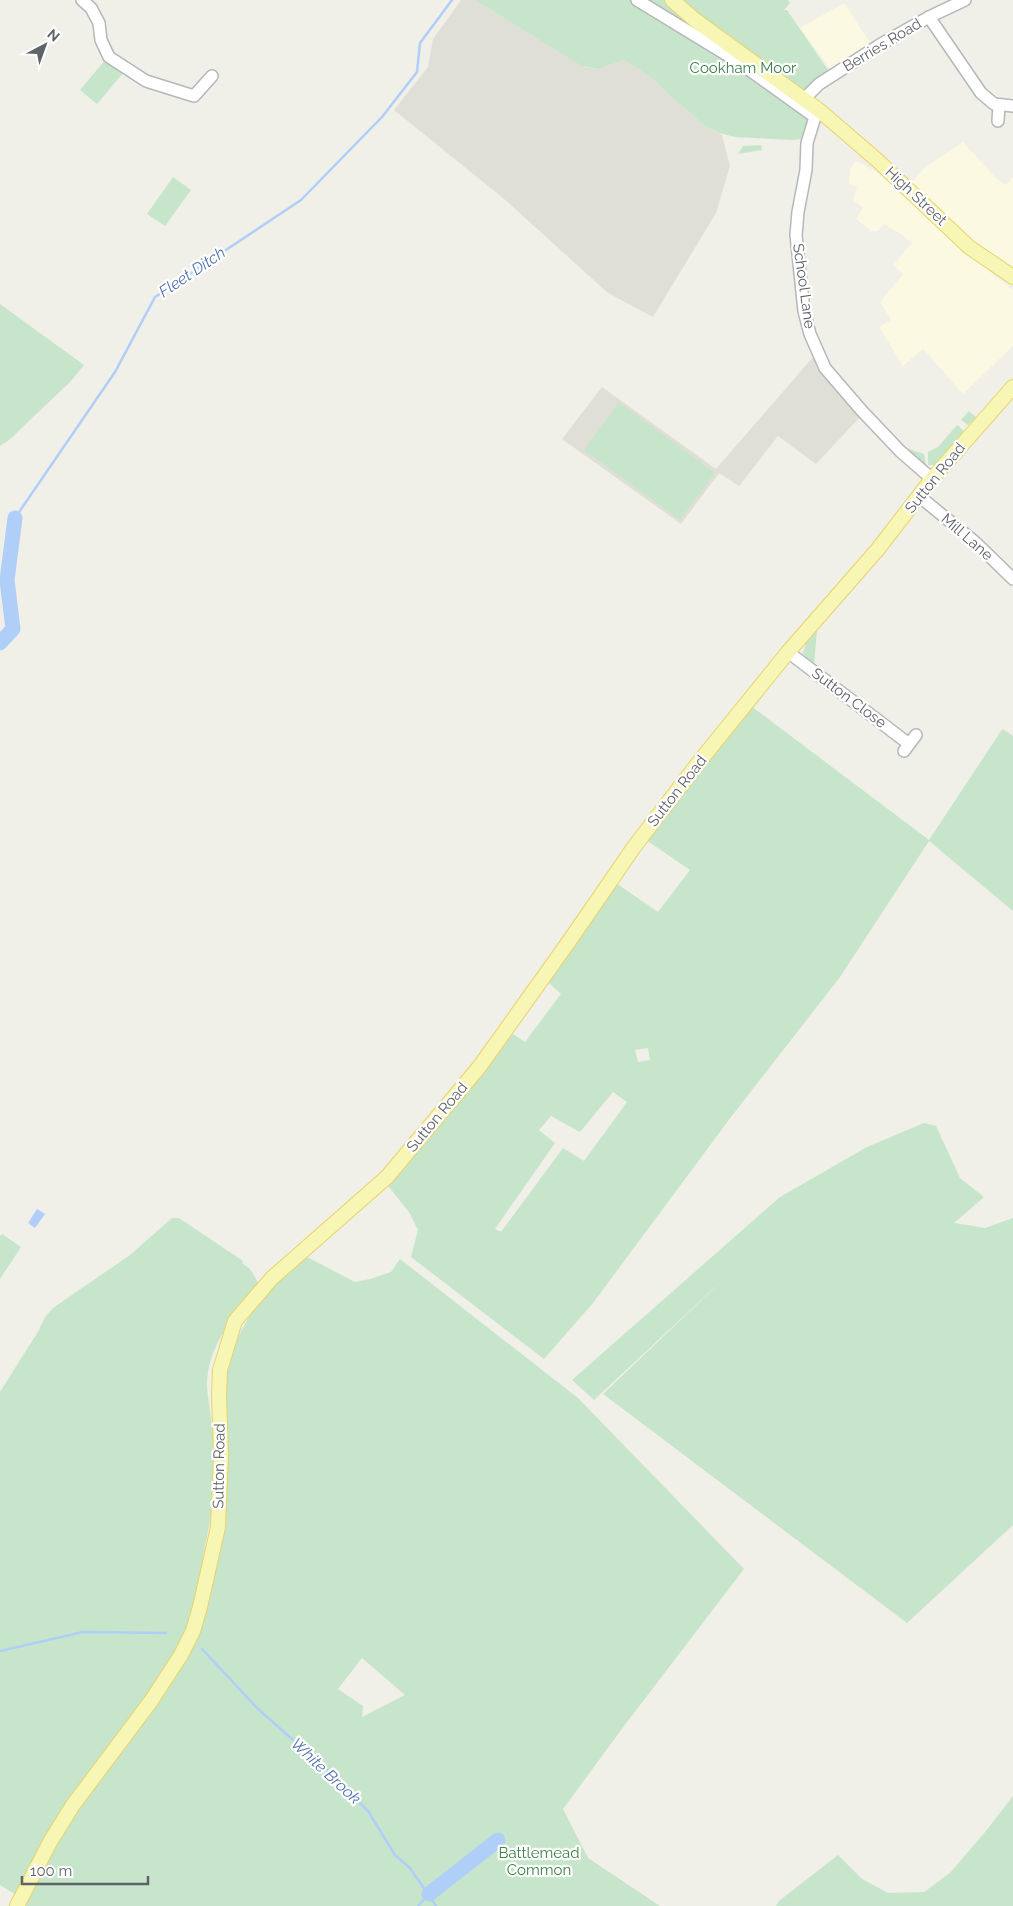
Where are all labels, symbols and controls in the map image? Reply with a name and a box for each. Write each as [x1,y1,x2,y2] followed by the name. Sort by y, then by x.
[839,15,925,75] street label: Berries Road
[20,20,70,70] north arrow
[44,26,63,45] text: N
[690,59,797,77] park label: Cookham Moor
[881,163,951,229] street label: High Street
[789,242,819,330] street label: School Lane
[155,243,229,301] water label: Fleet Ditch
[901,439,969,517] street label: Sutton Road
[938,510,997,564] street label: Mill Lane
[808,664,890,732] street label: Sutton Close
[644,752,710,830] street label: Sutton Road
[403,1078,471,1156] street label: Sutton Road
[209,1423,229,1509] street label: Sutton Road
[287,1734,365,1808] water label: White Brook
[498,1844,580,1879] park label: Battlemead Common
[22,1854,149,1886] scale bar
[30,1862,72,1880] text: 100 m

